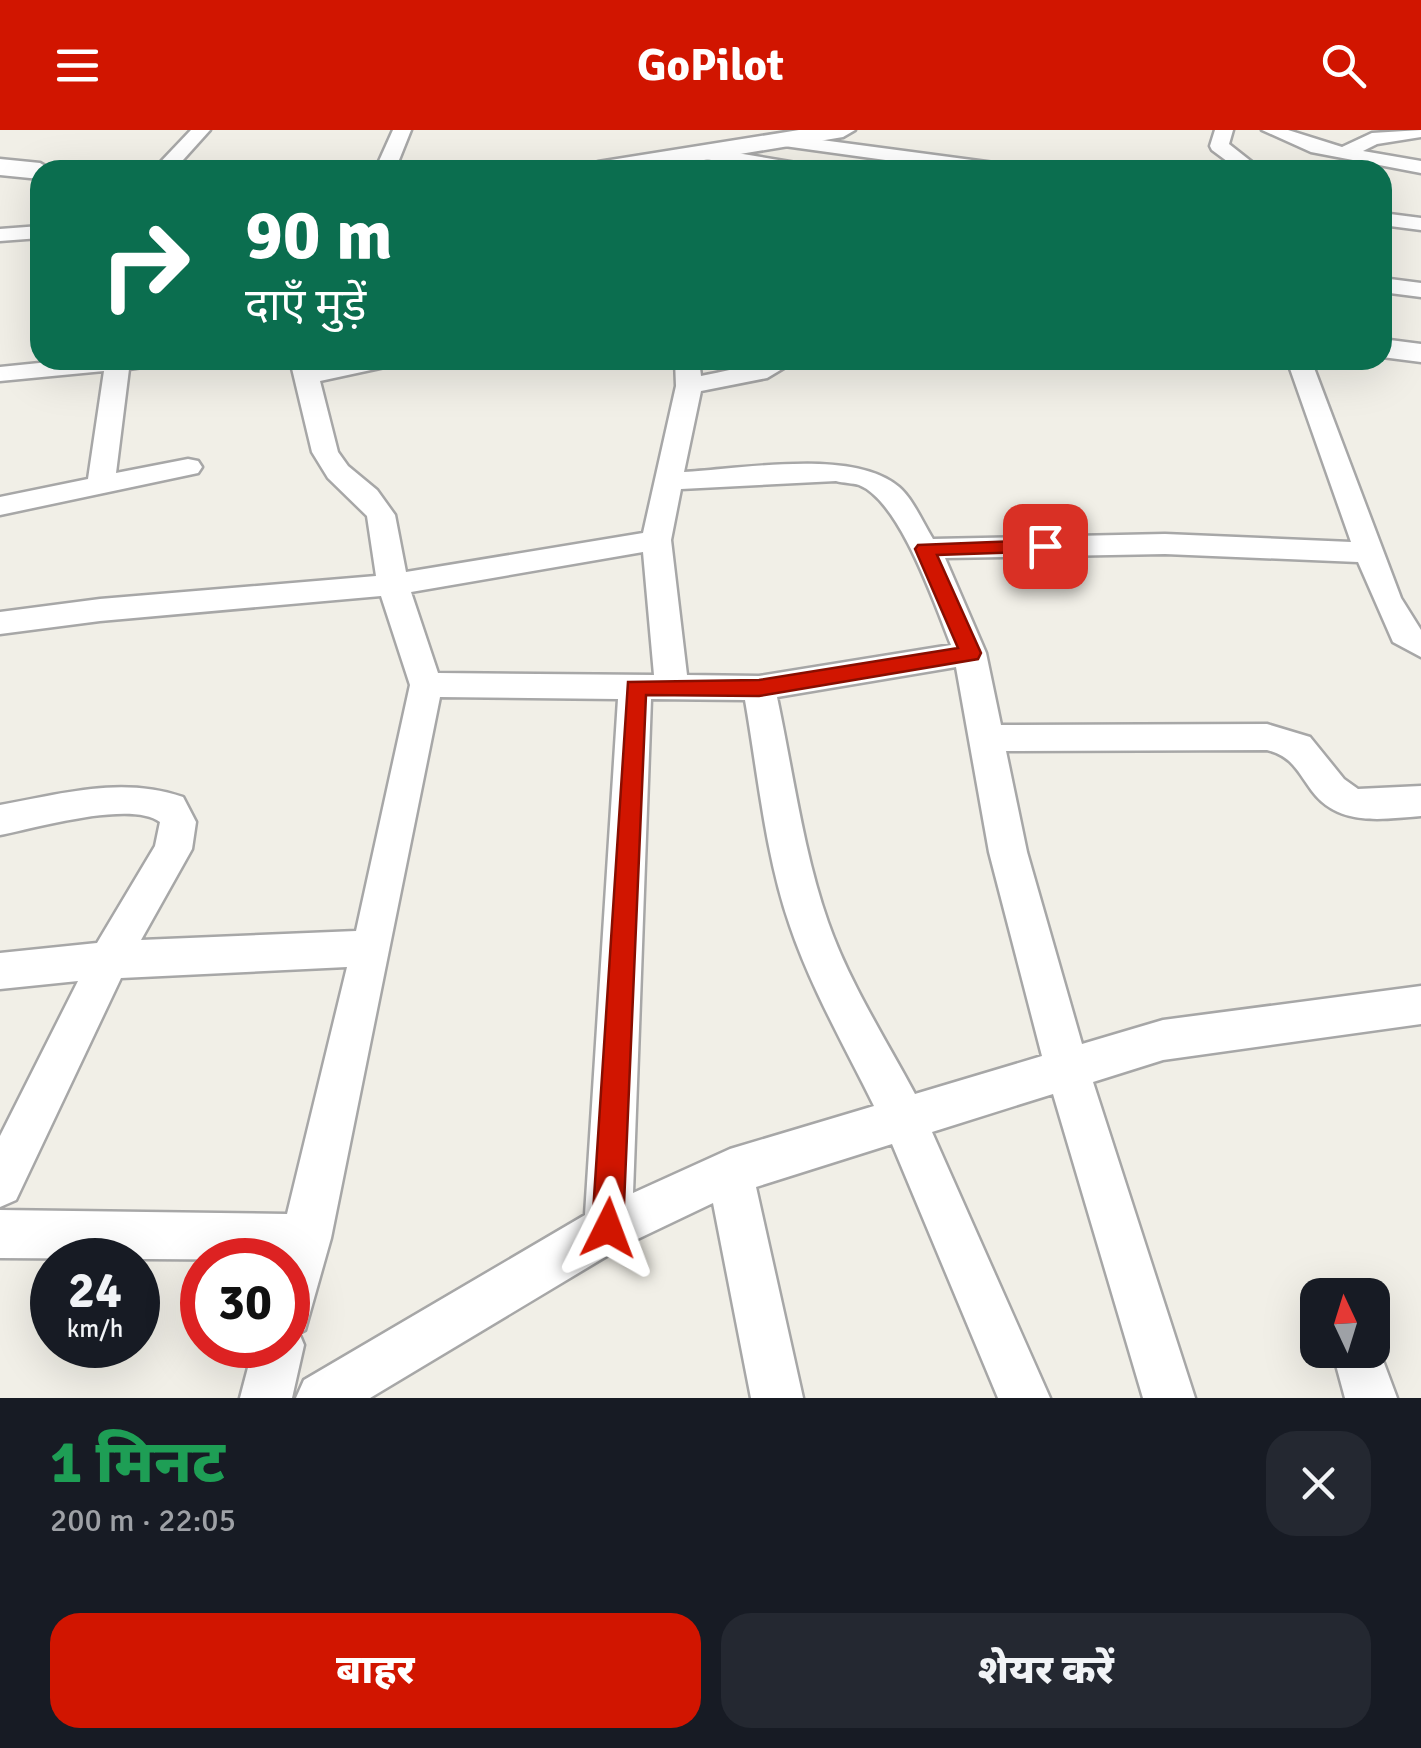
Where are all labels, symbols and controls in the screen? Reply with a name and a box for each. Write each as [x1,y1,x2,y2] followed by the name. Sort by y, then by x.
[50,38,105,93] icon: menu
[637,38,784,93] text: GoPilot
[1316,38,1371,93] icon: search
[245,192,393,278] text: 90 m
[80,200,210,330] icon: right
[245,278,366,333] text: दाएँ मुड़ें
[1003,504,1088,589] pin
[1018,519,1073,574] icon: arrive
[556,1176,660,1280] position arrow
[180,1238,310,1368] speed limit sign: 30
[68,1260,122,1322] text: 24
[1300,1278,1390,1368] north arrow
[1300,1278,1390,1368] map controls
[67,1313,123,1344] text: km/h
[50,1426,225,1500] text: 1 मिनट
[1266,1431,1371,1536] button: close
[50,1501,236,1540] text: 200 m · 22:05
[50,1613,701,1728] button: बाहर
[721,1613,1371,1728] button: शेयर करें

